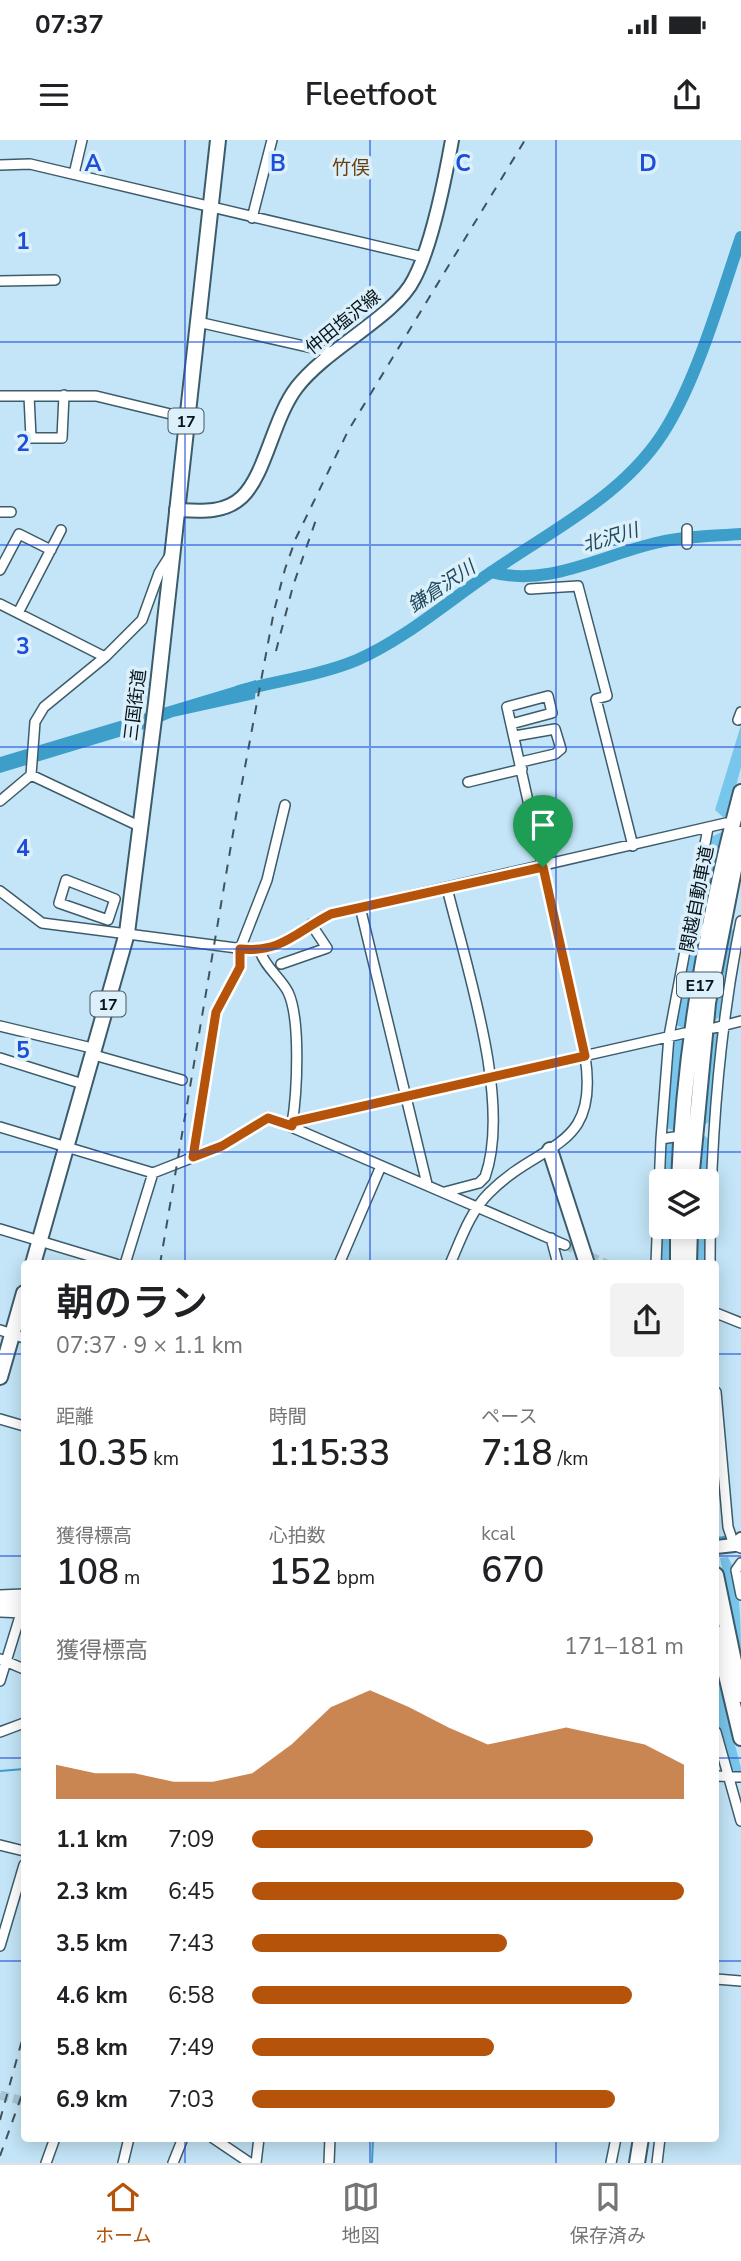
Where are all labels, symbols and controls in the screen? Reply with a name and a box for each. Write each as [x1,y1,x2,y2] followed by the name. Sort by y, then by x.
[35,7,104,42] text: 07:37
[305,73,436,116] text: Fleetfoot
[35,76,73,114] icon: menu
[668,76,706,114] icon: share
[84,148,102,179] text: A
[270,148,286,179] text: B
[455,148,471,179] text: C
[639,148,657,179] text: D
[332,155,370,181] district label: 竹俣
[16,226,30,257] text: 1
[300,284,386,360] street label: 仲田塩沢線
[168,408,204,434] road number: 17
[16,428,30,459] text: 2
[579,517,643,559] water label: 北沢川
[403,554,482,619] water label: 鎌倉沢川
[16,631,30,662] text: 3
[119,668,151,742] street label: 三国街道
[513,795,573,867] pin
[524,806,562,844] icon: arrive
[16,833,30,864] text: 4
[675,844,719,954] street label: 関越自動車道
[677,972,723,998] road number: E17
[90,992,126,1016] road number: 17
[16,1035,30,1066] text: 5
[649,1169,719,1239] map controls
[649,1169,719,1239] button: layers
[56,1278,208,1329] text: 朝のラン
[610,1283,684,1357] button: share
[56,1330,243,1361] text: 07:37 · 9 × 1.1 km
[56,1404,94,1430] text: 距離
[269,1404,307,1430] text: 時間
[481,1404,537,1430] text: ペース
[56,1430,148,1477] text: 10.35
[269,1430,390,1477] text: 1:15:33
[481,1430,553,1477] text: 7:18
[148,1446,179,1472] text: km
[553,1446,589,1472] text: /km
[481,1521,515,1547] text: kcal
[56,1523,132,1549] text: 獲得標高
[269,1523,326,1549] text: 心拍数
[481,1547,544,1594] text: 670
[56,1549,119,1596] text: 108
[269,1549,332,1596] text: 152
[119,1565,140,1591] text: m
[332,1565,375,1591] text: bpm
[564,1631,684,1662] text: 171–181 m
[56,1635,148,1666] text: 獲得標高
[56,1824,128,1855] text: 1.1 km
[168,1824,215,1855] text: 7:09
[56,1876,128,1907] text: 2.3 km
[168,1876,215,1907] text: 6:45
[56,1928,128,1959] text: 3.5 km
[168,1928,215,1959] text: 7:43
[56,1980,128,2011] text: 4.6 km
[168,1980,215,2011] text: 6:58
[56,2032,128,2063] text: 5.8 km
[168,2032,215,2063] text: 7:49
[56,2084,128,2115] text: 6.9 km
[168,2084,215,2115] text: 7:03
[95,2178,152,2249] tab: ホーム
[342,2178,380,2249] tab: 地図
[570,2178,646,2249] tab: 保存済み

